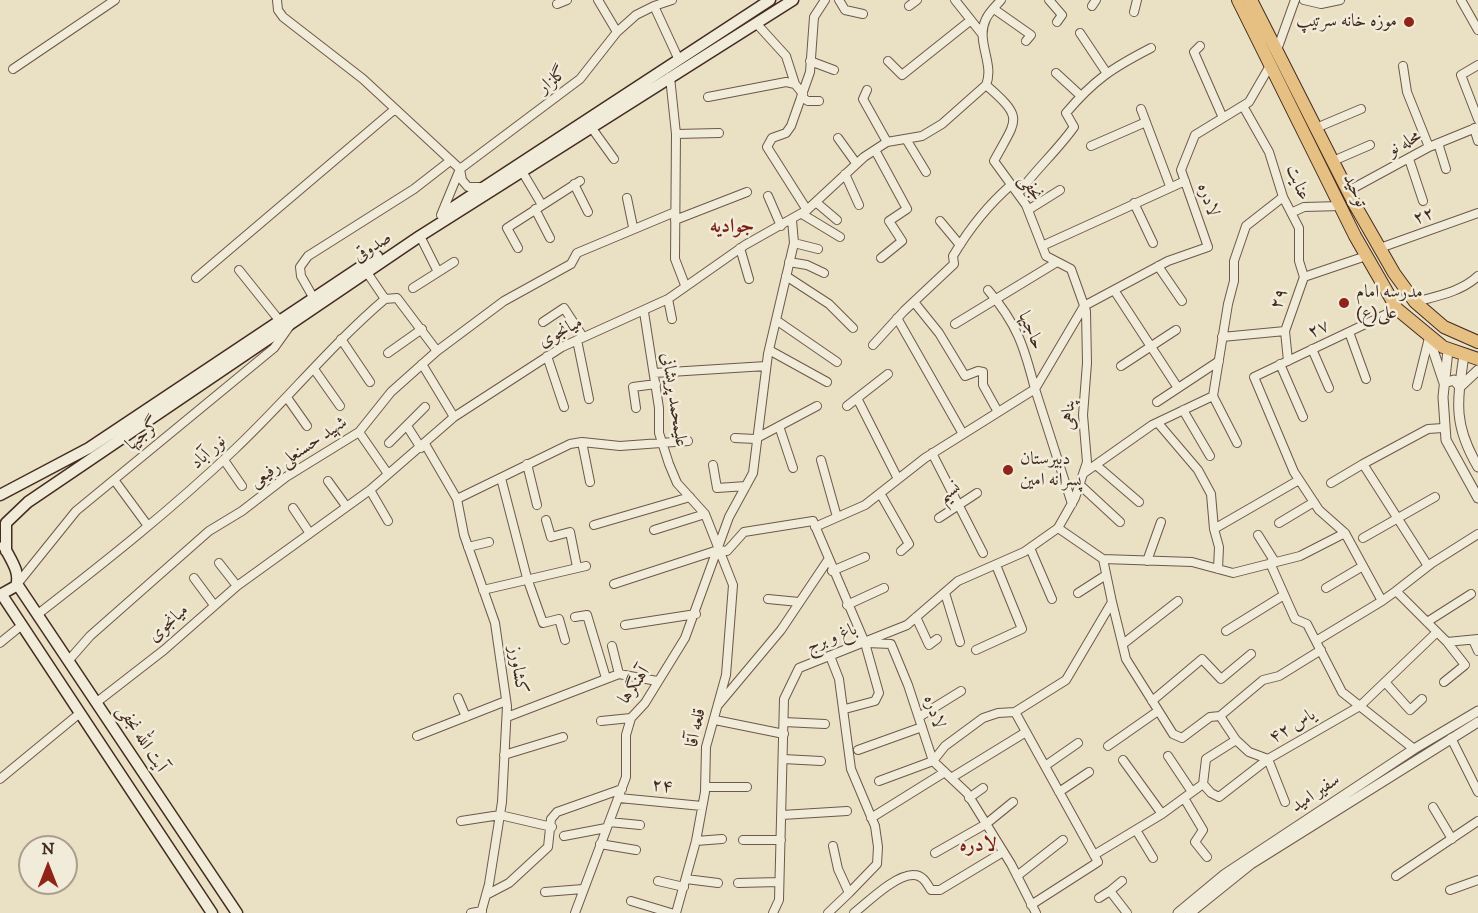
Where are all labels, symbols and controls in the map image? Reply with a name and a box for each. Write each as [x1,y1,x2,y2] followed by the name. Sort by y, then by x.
[1296,11,1397,33] place label: موزه خانه سرتیپ
[1402,15,1416,29] marker: موزه خانه سرتیپ
[534,63,572,99] street label: گلزار
[1384,126,1426,162] street label: محله نو
[1280,162,1314,204] street label: عنایت
[1013,170,1047,206] street label: نجفی
[1337,171,1371,211] street label: توحید
[1191,181,1223,219] street label: لادره
[1410,203,1438,231] street label: ۲۲
[710,216,754,240] district label: جوادیه
[350,228,396,268] street label: صدوقی
[1356,282,1423,324] place label: مدرسه امام علی(ع)
[1266,286,1294,312] street label: ۲۹
[1337,296,1351,310] marker: مدرسه امام علی(ع)
[1012,309,1048,353] street label: حاجیها
[535,312,587,354] street label: میانجوی
[1305,316,1333,344] street label: ۲۷
[655,351,691,449] street label: علیمحمد پریشانی
[1059,399,1081,431] street label: پناهی
[246,413,352,493] street label: شهید حسنعلی رفیعی
[122,414,166,456] street label: گرجیها
[187,431,231,475] street label: نور آباد
[1020,449,1082,492] place label: دبیرستان پسرانه امین
[1001,463,1015,477] marker: دبیرستان پسرانه امین
[934,478,966,508] street label: نسیم
[144,600,194,648] street label: میانجوی
[804,619,860,659] street label: باغ و برج
[503,645,531,695] street label: کشاورز
[615,663,655,709] street label: آهنگرها
[918,693,948,731] street label: لادره
[111,701,171,777] street label: آیت الله نجفی
[1266,705,1320,749] street label: یاس ۴۲
[682,706,712,750] street label: قلعه آقا
[1287,770,1345,818] street label: سفیر امید
[650,775,674,799] street label: ۲۴
[18,835,78,895] north arrow
[959,835,997,859] district label: لادره
[41,839,55,859] text: N

